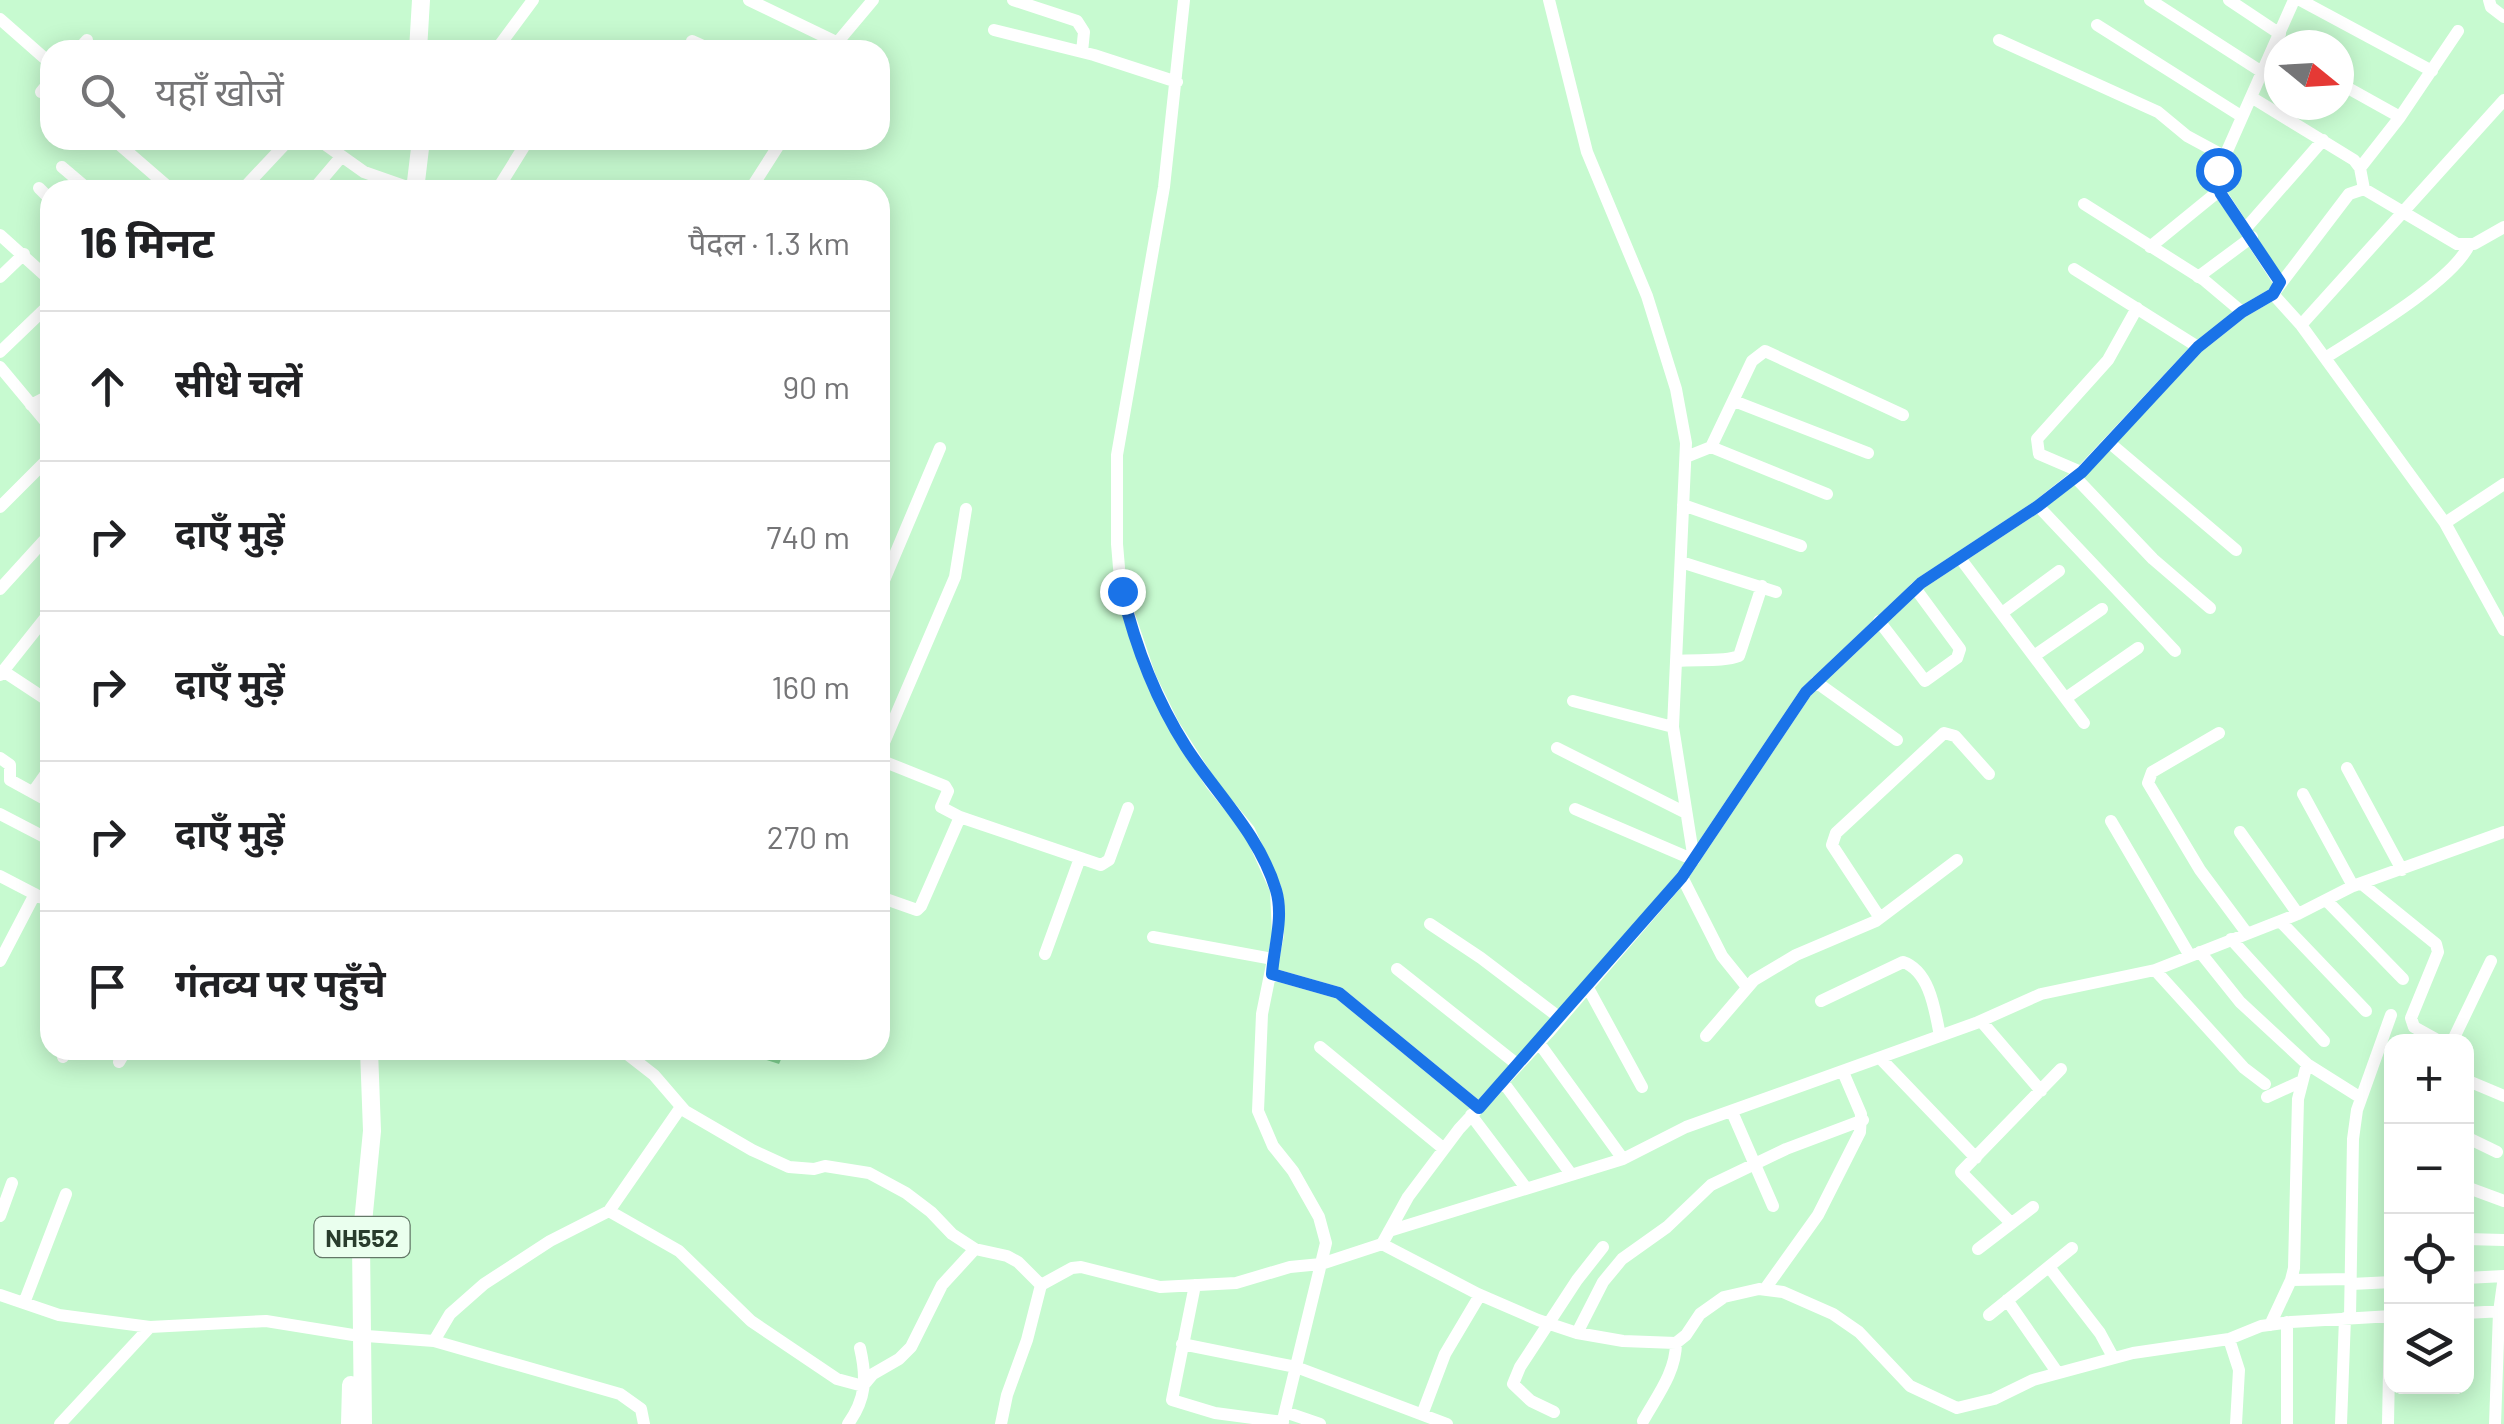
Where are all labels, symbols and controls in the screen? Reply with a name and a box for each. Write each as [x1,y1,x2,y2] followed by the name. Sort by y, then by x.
[2264,30,2354,120] north arrow
[40,40,890,150] search box
[75,68,130,123] icon: search
[155,68,284,114] text: यहाँ खोजें
[2196,148,2242,194] route start
[80,216,214,266] text: 16 मिनट
[688,223,850,261] text: पैदल · 1.3 km
[80,359,135,414] icon: ahead
[175,359,302,405] text: सीधे चलें
[782,367,850,405] text: 90 m
[80,509,135,564] icon: right
[175,509,285,555] text: दाएँ मुड़ें
[766,517,850,555] text: 740 m
[1100,569,1146,615] route end
[80,659,135,714] icon: right
[175,659,285,705] text: दाएँ मुड़ें
[771,667,850,705] text: 160 m
[80,809,135,864] icon: right
[175,809,285,855] text: दाएँ मुड़ें
[767,817,850,855] text: 270 m
[80,959,135,1014] icon: arrive
[175,959,386,1005] text: गंतव्य पर पहुँचे
[2384,1034,2474,1394] map controls
[2384,1034,2474,1124] button: +
[2384,1124,2474,1214] button: −
[2384,1214,2474,1304] button: locate
[314,1217,410,1257] road number: NH552
[2384,1304,2474,1394] button: layers

